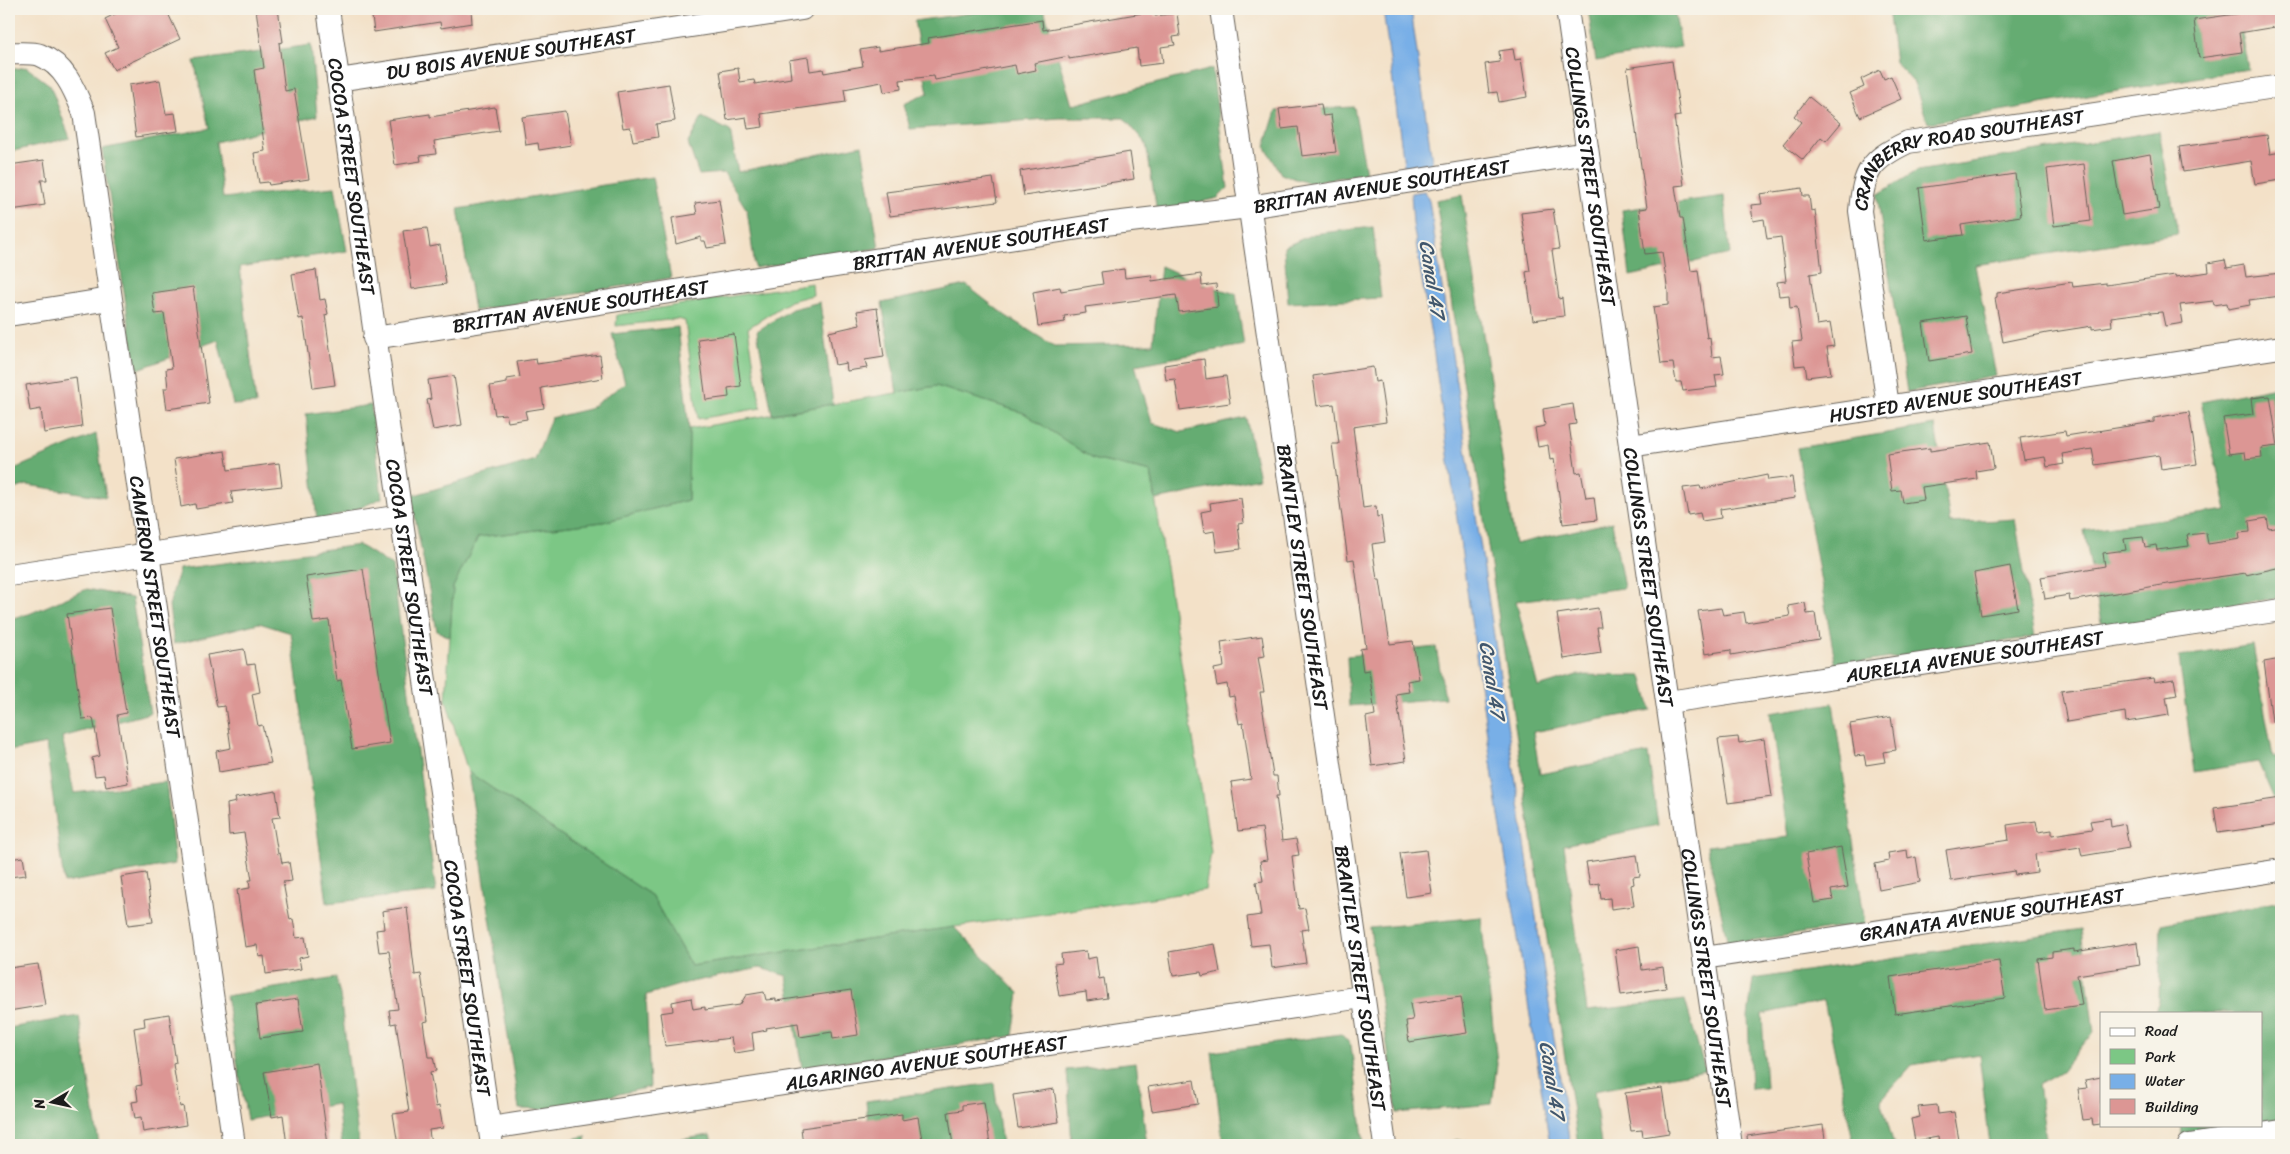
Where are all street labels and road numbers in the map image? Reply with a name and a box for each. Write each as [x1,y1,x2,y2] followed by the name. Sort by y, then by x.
[384,18,639,89] street label: DU BOIS AVENUE SOUTHEAST
[1556,44,1626,310] street label: COLLINGS STREET SOUTHEAST
[319,56,386,298] street label: COCOA STREET SOUTHEAST
[1844,99,2087,212] street label: CRANBERRY ROAD SOUTHEAST
[1251,149,1513,223] street label: BRITTAN AVENUE SOUTHEAST
[850,207,1113,280] street label: BRITTAN AVENUE SOUTHEAST
[450,269,712,342] street label: BRITTAN AVENUE SOUTHEAST
[1827,361,2085,432] street label: HUSTED AVENUE SOUTHEAST
[1268,442,1339,714] street label: BRANTLEY STREET SOUTHEAST
[1614,445,1684,711] street label: COLLINGS STREET SOUTHEAST
[377,457,444,699] street label: COCOA STREET SOUTHEAST
[120,473,191,741] street label: CAMERON STREET SOUTHEAST
[1843,620,2107,692] street label: AURELIA AVENUE SOUTHEAST
[1325,843,1397,1115] street label: BRANTLEY STREET SOUTHEAST
[1672,846,1742,1111] street label: COLLINGS STREET SOUTHEAST
[434,857,501,1099] street label: COCOA STREET SOUTHEAST
[1857,878,2127,951] street label: GRANATA AVENUE SOUTHEAST
[782,1025,1071,1100] street label: ALGARINGO AVENUE SOUTHEAST

